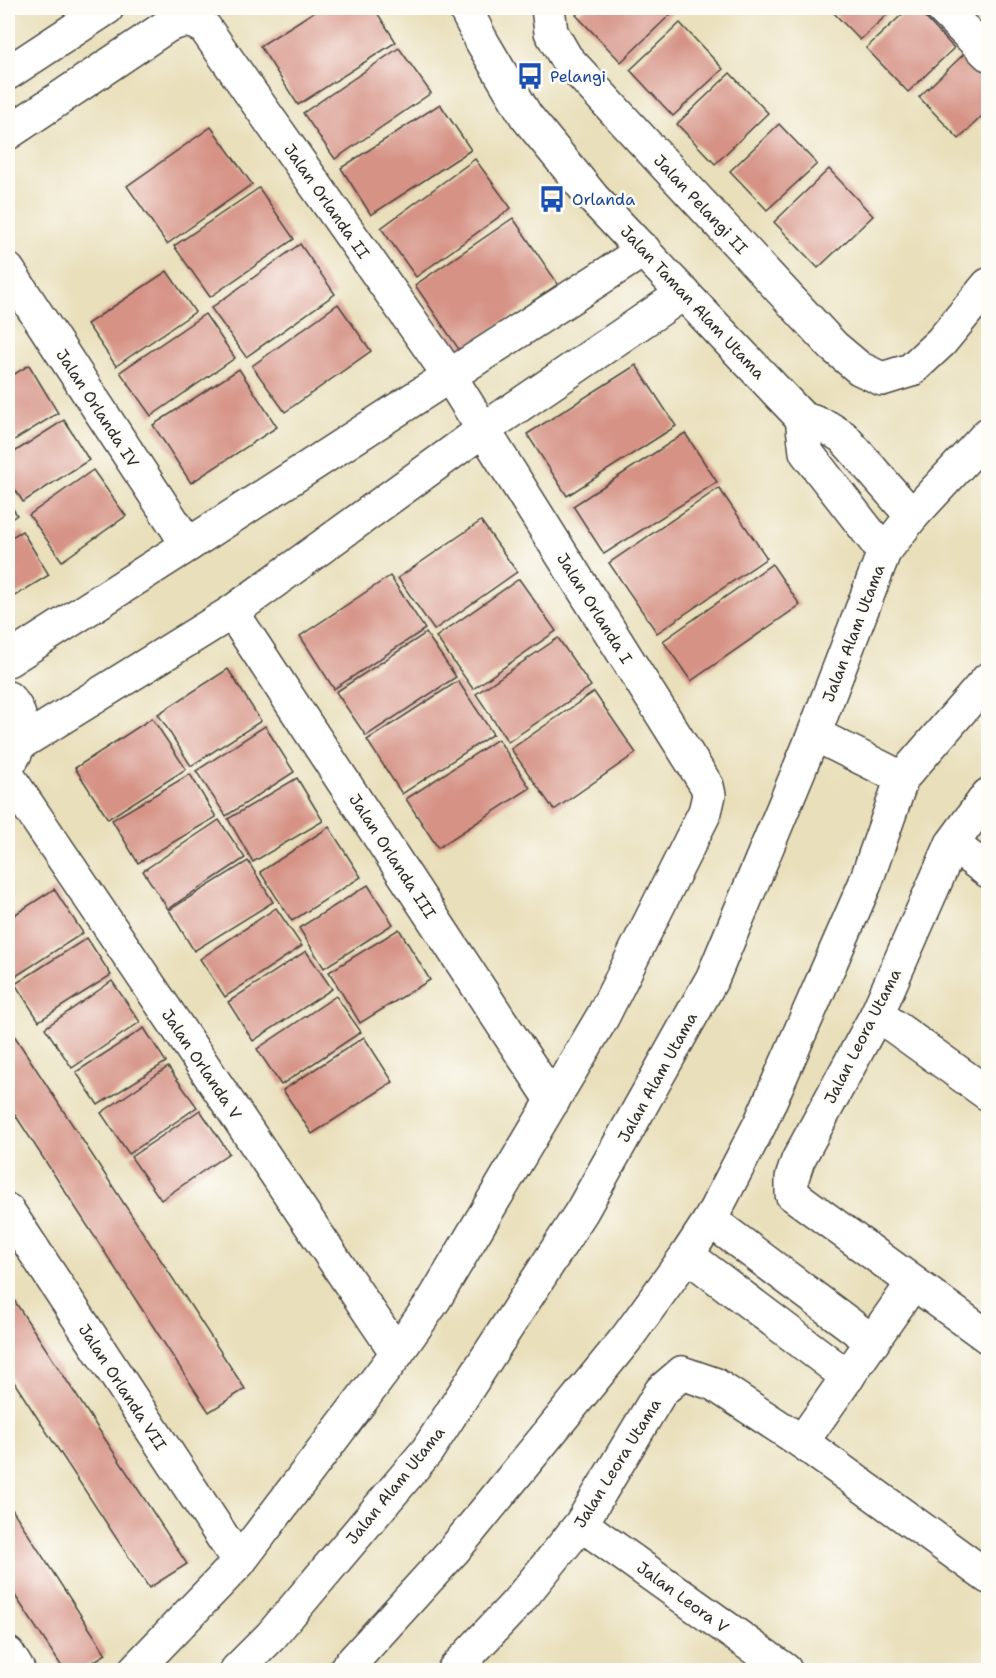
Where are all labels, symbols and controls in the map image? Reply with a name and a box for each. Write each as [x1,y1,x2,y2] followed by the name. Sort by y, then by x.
[515,61,545,91] bus stop icon: Pelangi
[550,66,606,87] place label: Pelangi
[279,140,374,263] street label: Jalan Orlanda II
[649,150,752,259] street label: Jalan Pelangi II
[537,184,567,214] bus stop icon: Orlanda
[572,189,635,210] place label: Orlanda
[616,221,769,384] street label: Jalan Taman Alam Utama
[51,345,144,472] street label: Jalan Orlanda IV
[552,549,637,668] street label: Jalan Orlanda I
[818,561,889,705] street label: Jalan Alam Utama
[344,790,441,923] street label: Jalan Orlanda III
[819,965,906,1107] street label: Jalan Leora Utama
[157,1005,246,1124] street label: Jalan Orlanda V
[613,1008,702,1146] street label: Jalan Alam Utama
[74,1320,171,1455] street label: Jalan Orlanda VII
[569,1395,666,1532] street label: Jalan Leora Utama
[341,1422,449,1549] street label: Jalan Alam Utama
[632,1557,733,1638] street label: Jalan Leora V

